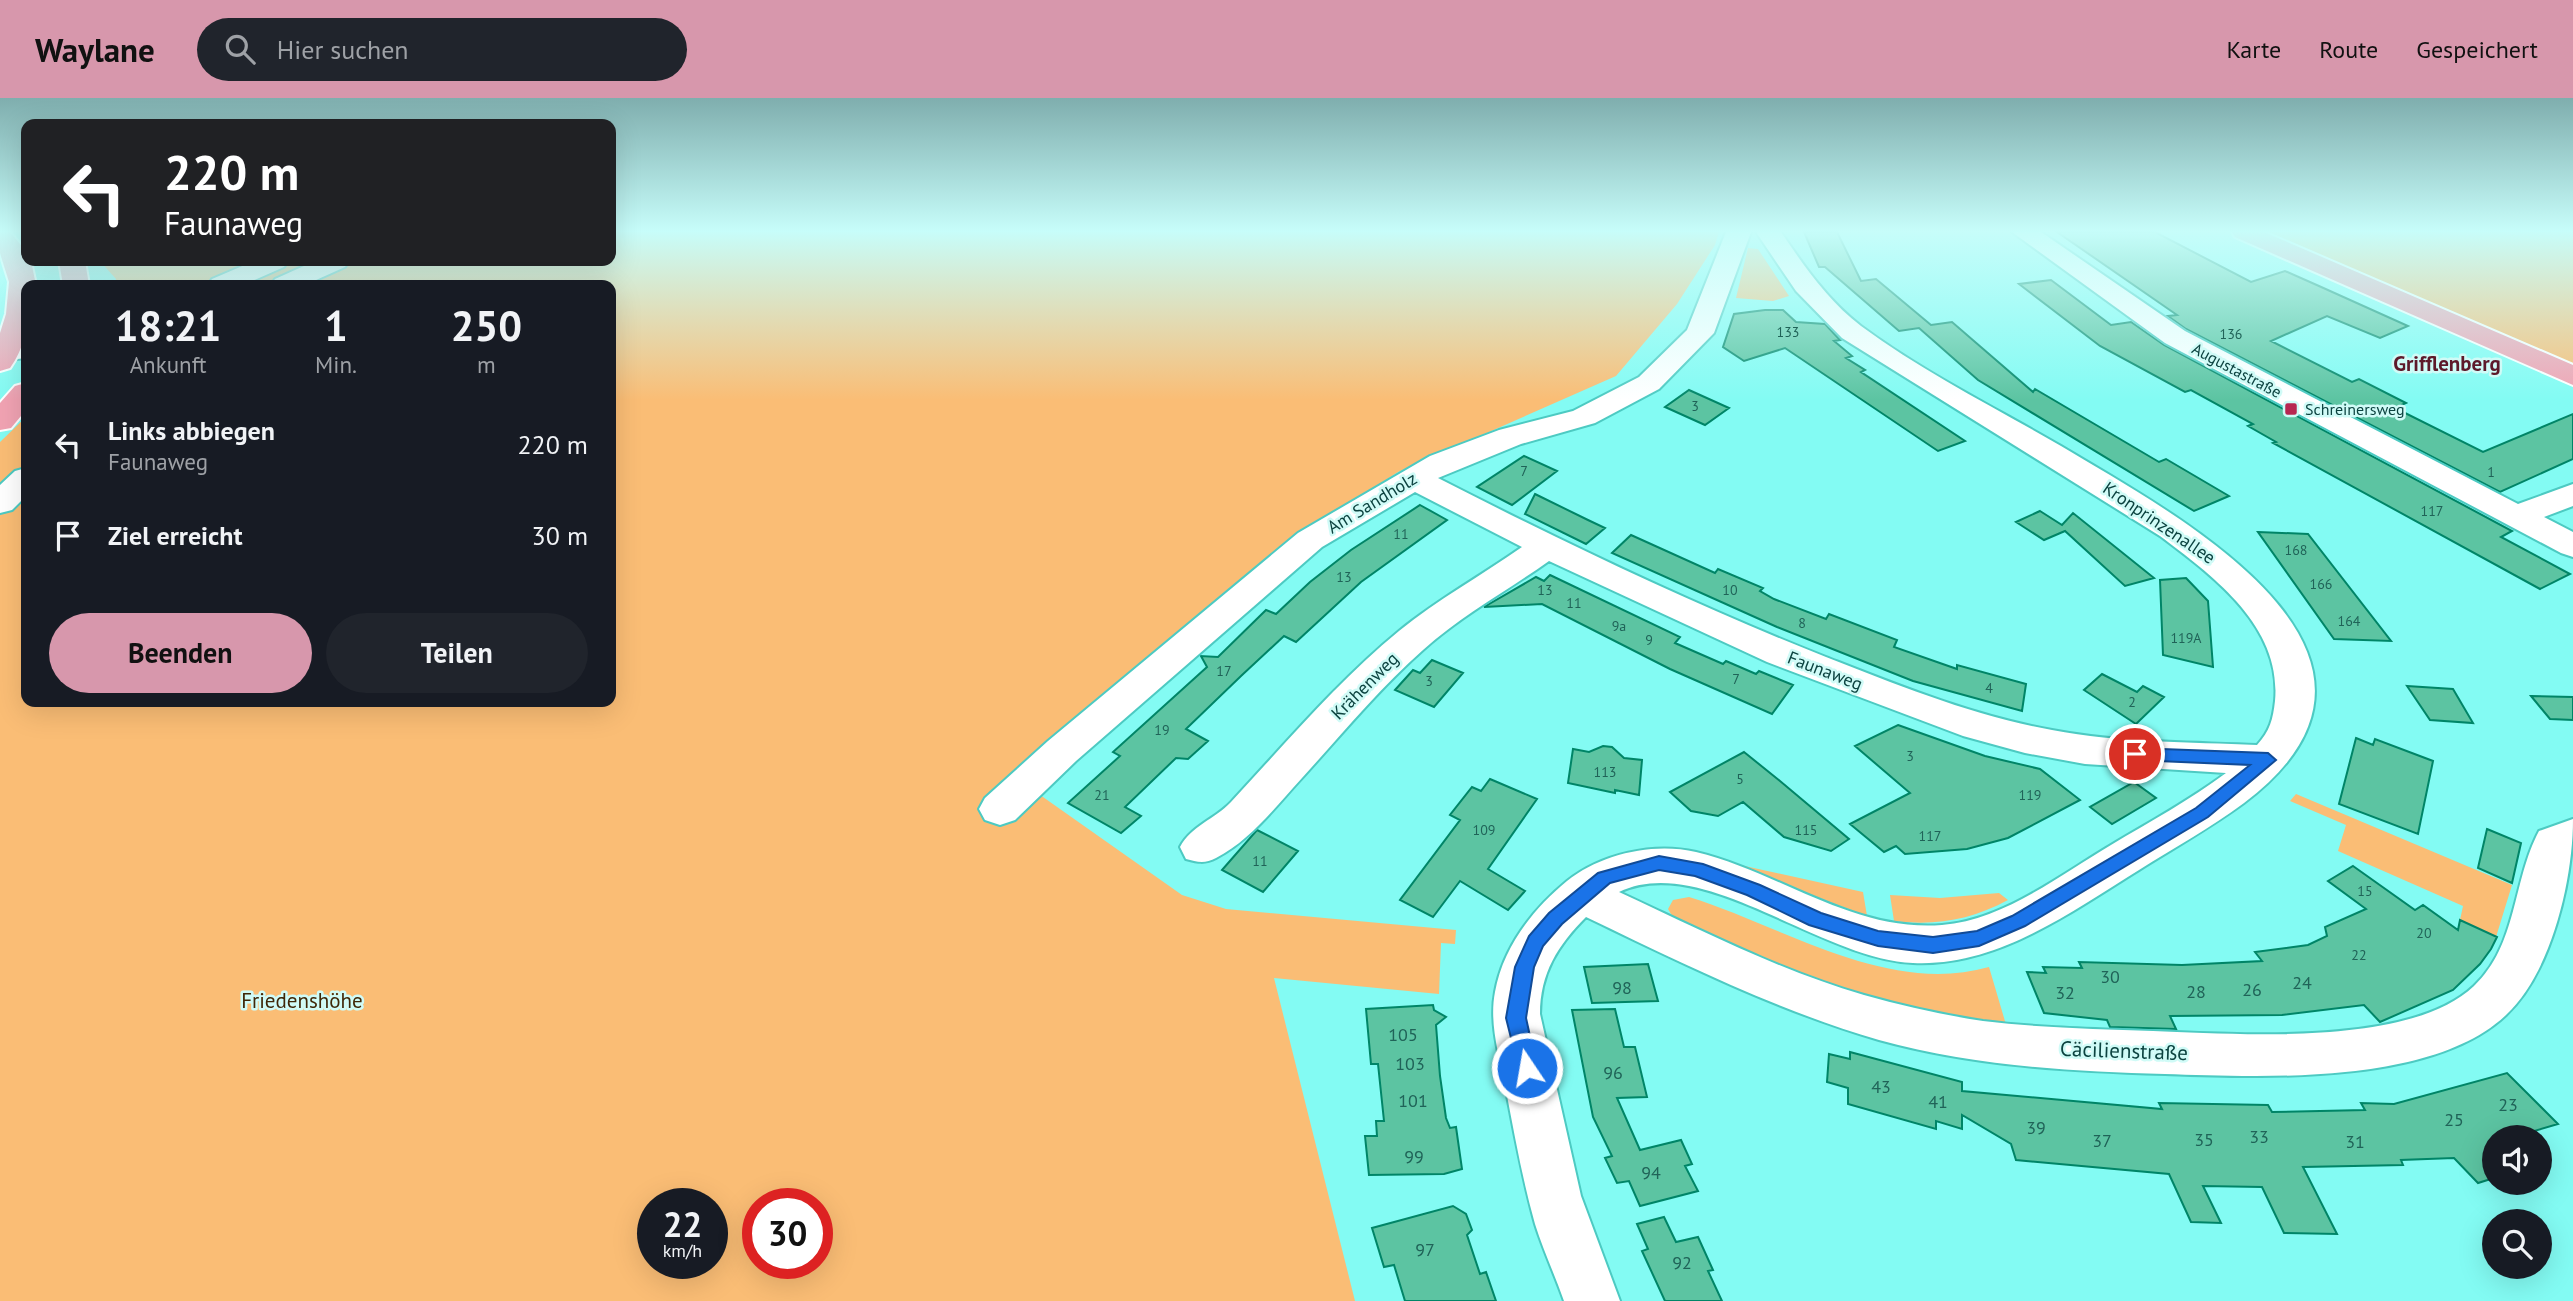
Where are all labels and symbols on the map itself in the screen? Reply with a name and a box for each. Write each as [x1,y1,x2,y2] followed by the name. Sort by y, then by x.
[1777,323,1799,341] house number: 133
[2220,325,2242,343] house number: 136
[2189,338,2285,402] street label: Augustastraße
[2393,350,2501,377] district label: Grifflenberg
[1691,397,1699,415] house number: 3
[2305,399,2405,419] place label: Schreinersweg
[2283,401,2299,417] marker: Schreinersweg
[1520,462,1528,480] house number: 7
[2487,463,2495,481] house number: 1
[1323,467,1421,538] street label: Am Sandholz
[2099,476,2220,569] street label: Kronprinzenallee
[2421,502,2443,520] house number: 117
[1393,525,1409,543] house number: 11
[2285,541,2307,559] house number: 168
[1336,568,1352,586] house number: 13
[2310,575,2332,593] house number: 166
[1537,581,1553,599] house number: 13
[1722,581,1738,599] house number: 10
[1566,594,1582,612] house number: 11
[2338,612,2361,630] house number: 164
[1798,614,1806,632] house number: 8
[1612,617,1626,635] house number: 9a
[2170,629,2202,647] house number: 119A
[1645,631,1653,649] house number: 9
[1784,646,1866,695] street label: Faunaweg
[1326,647,1403,724] street label: Krähenweg
[1216,662,1232,680] house number: 17
[1732,670,1740,688] house number: 7
[1425,672,1433,690] house number: 3
[1985,679,1993,697] house number: 4
[2128,693,2136,711] house number: 2
[1154,721,1170,739] house number: 19
[2105,724,2165,784] pin
[1906,747,1914,765] house number: 3
[1594,763,1616,781] house number: 113
[1736,770,1744,788] house number: 5
[1094,786,1110,804] house number: 21
[2019,786,2041,804] house number: 119
[1473,821,1495,839] house number: 109
[1795,821,1817,839] house number: 115
[1919,827,1941,845] house number: 117
[1252,852,1268,870] house number: 11
[2357,882,2373,900] house number: 15
[2416,924,2432,942] house number: 20
[2351,946,2367,964] house number: 22
[2100,965,2120,988] house number: 30
[2292,971,2312,994] house number: 24
[1612,976,1632,999] house number: 98
[2242,978,2262,1001] house number: 26
[2186,980,2206,1003] house number: 28
[2055,981,2075,1004] house number: 32
[241,987,363,1014] park label: Friedenshöhe
[1388,1023,1418,1046] house number: 105
[1490,1031,1564,1105] position arrow
[2060,1035,2188,1066] street label: Cäcilienstraße
[1395,1052,1425,1075] house number: 103
[1603,1061,1623,1084] house number: 96
[1871,1075,1891,1098] house number: 43
[1398,1089,1428,1112] house number: 101
[1928,1090,1948,1113] house number: 41
[2498,1093,2518,1116] house number: 23
[2444,1108,2464,1131] house number: 25
[2026,1116,2046,1139] house number: 39
[2249,1125,2269,1148] house number: 33
[2194,1128,2214,1151] house number: 35
[2092,1129,2112,1152] house number: 37
[2345,1130,2365,1153] house number: 31
[1404,1145,1424,1168] house number: 99
[1641,1161,1661,1184] house number: 94
[742,1188,833,1279] speed limit sign: 30
[1415,1238,1435,1261] house number: 97
[1672,1251,1692,1274] house number: 92

